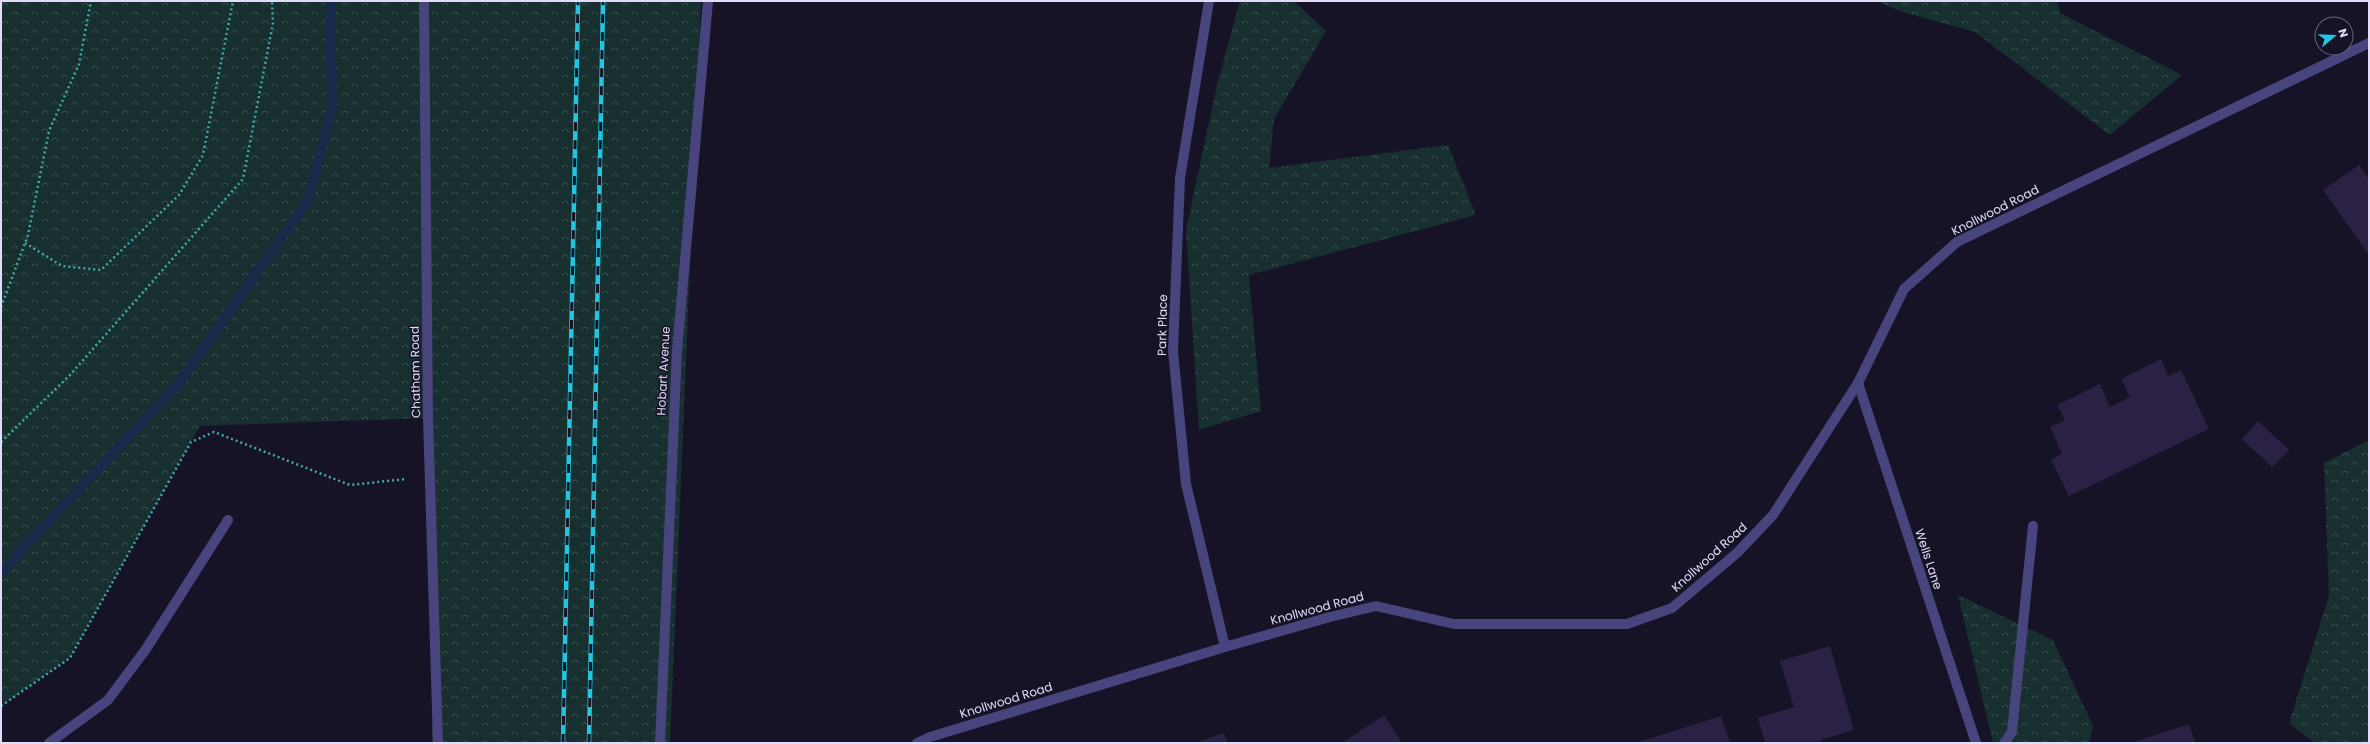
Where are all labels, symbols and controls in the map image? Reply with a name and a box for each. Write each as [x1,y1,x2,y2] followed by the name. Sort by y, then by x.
[2314,16,2354,56] north arrow
[2335,26,2352,39] text: N
[1948,181,2042,239] street label: Knollwood Road
[1153,294,1171,356] street label: Park Place
[406,326,424,418] street label: Chatham Road
[652,326,674,416] street label: Hobart Avenue
[1668,519,1750,595] street label: Knollwood Road
[1911,526,1947,592] street label: Wells Lane
[1268,587,1366,629] street label: Knollwood Road
[958,678,1054,722] street label: Knollwood Road

